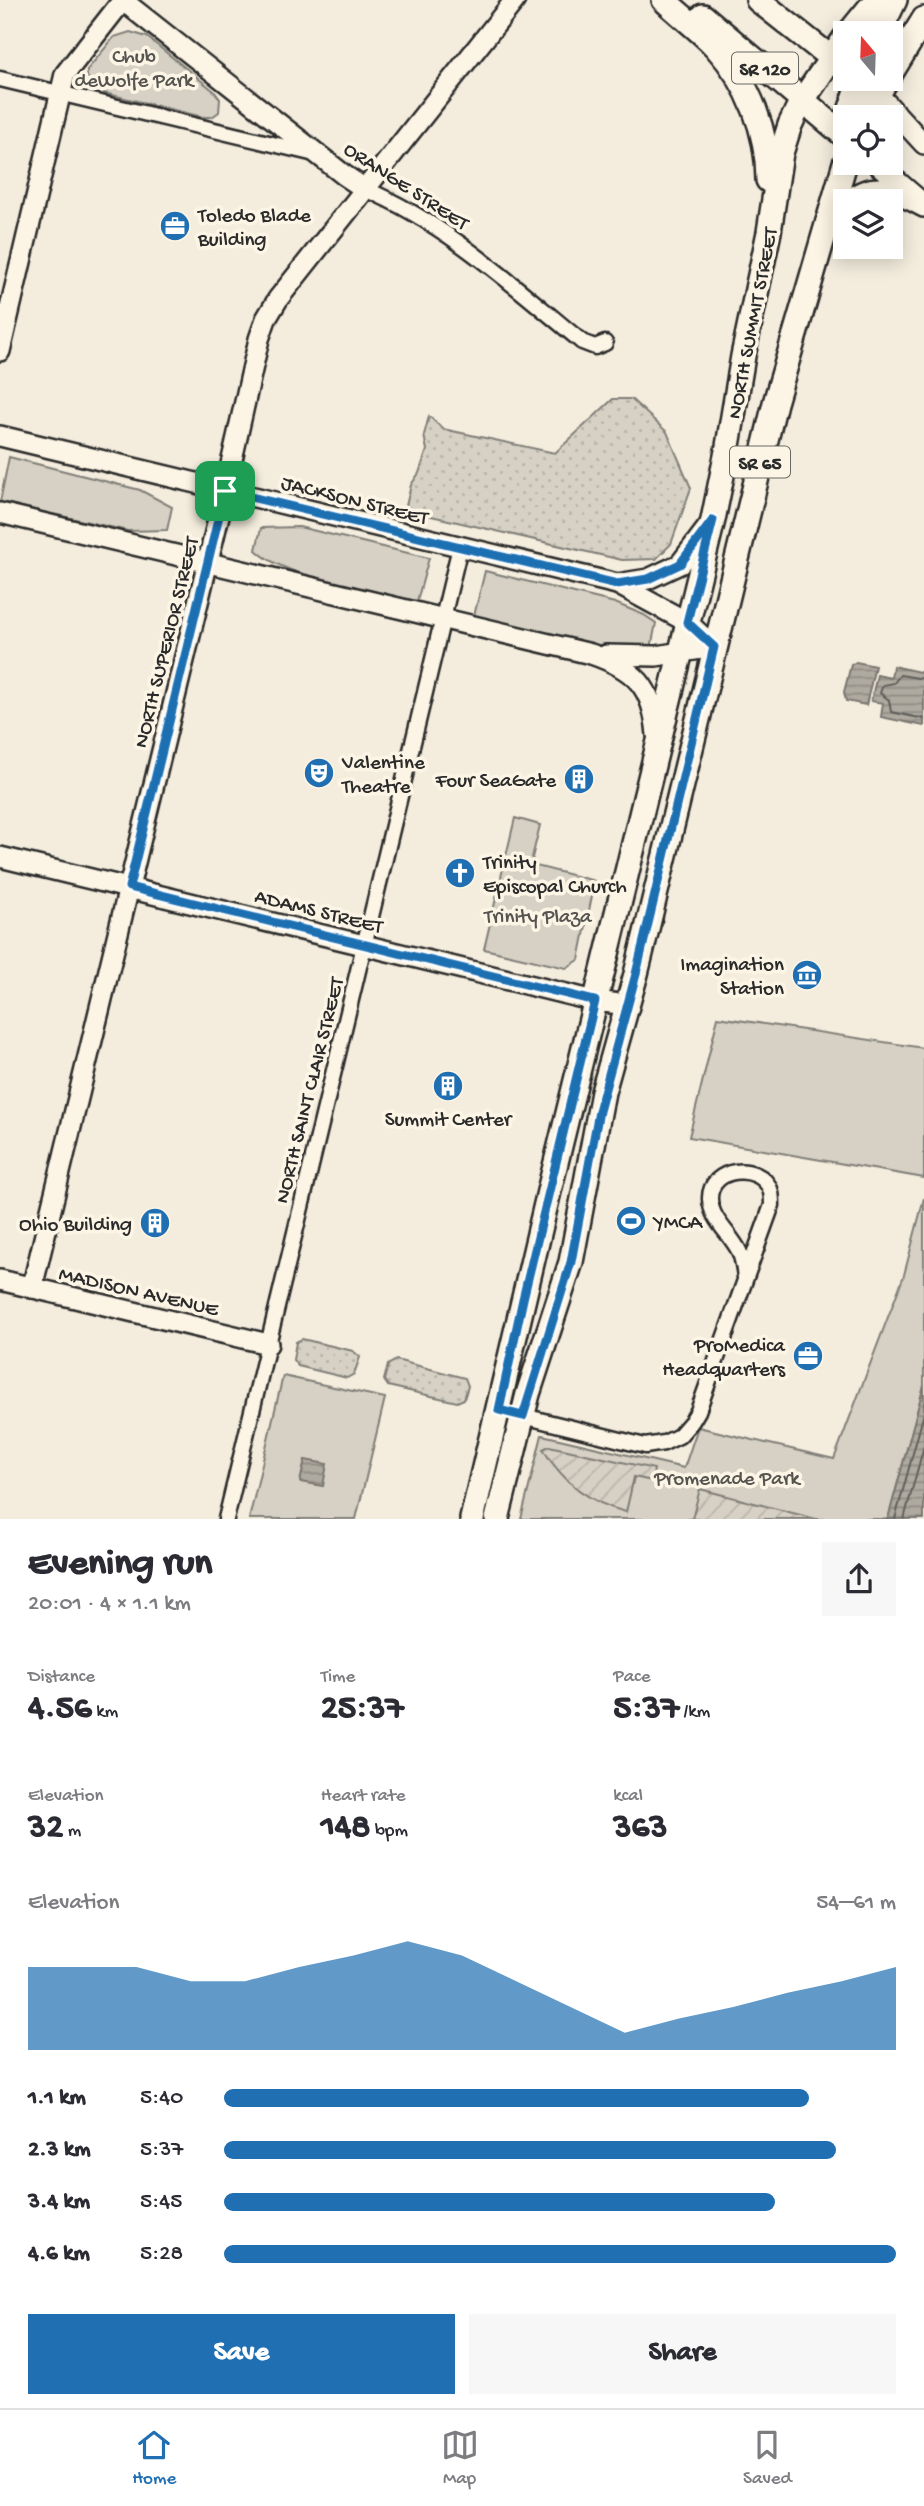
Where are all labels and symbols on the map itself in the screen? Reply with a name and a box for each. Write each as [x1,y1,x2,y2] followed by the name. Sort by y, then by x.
[833,21,903,91] north arrow
[75,46,196,95] park label: Chub deWolfe Park
[732,52,798,83] road number: SR 120
[338,138,473,238] street label: ORANGE STREET
[197,205,312,254] place label: Toledo Blade Building
[158,209,192,243] office icon: Toledo Blade Building
[724,225,785,422] street label: NORTH SUMMIT STREET
[730,446,790,477] road number: SR 65
[195,461,255,521] pin
[278,472,431,533] street label: JACKSON STREET
[130,534,207,751] street label: NORTH SUPERIOR STREET
[341,752,426,801] place label: Valentine Theatre
[302,756,336,790] theatre icon: Valentine Theatre
[562,762,596,796] building icon: Four SeaGate
[435,770,557,795] place label: Four SeaGate
[482,852,627,901] place label: Trinity Episcopal Church
[443,856,477,890] church icon: Trinity Episcopal Church
[252,885,386,942] street label: ADAMS STREET
[483,906,593,931] park label: Trinity Plaza
[680,954,784,1003] place label: Imagination Station
[790,958,824,992] museum icon: Imagination Station
[271,974,352,1206] street label: NORTH SAINT CLAIR STREET
[431,1069,465,1103] building icon: Summit Center
[385,1109,513,1134] place label: Summit Center
[614,1204,648,1238] sports icon: YMCA
[138,1206,172,1240] building icon: Ohio Building
[652,1212,704,1237] place label: YMCA
[19,1214,132,1239] place label: Ohio Building
[56,1263,221,1324] street label: MADISON AVENUE
[662,1335,786,1384] place label: ProMedica Headquarters
[791,1339,825,1373] office icon: ProMedica Headquarters
[653,1468,802,1493] park label: Promenade Park

